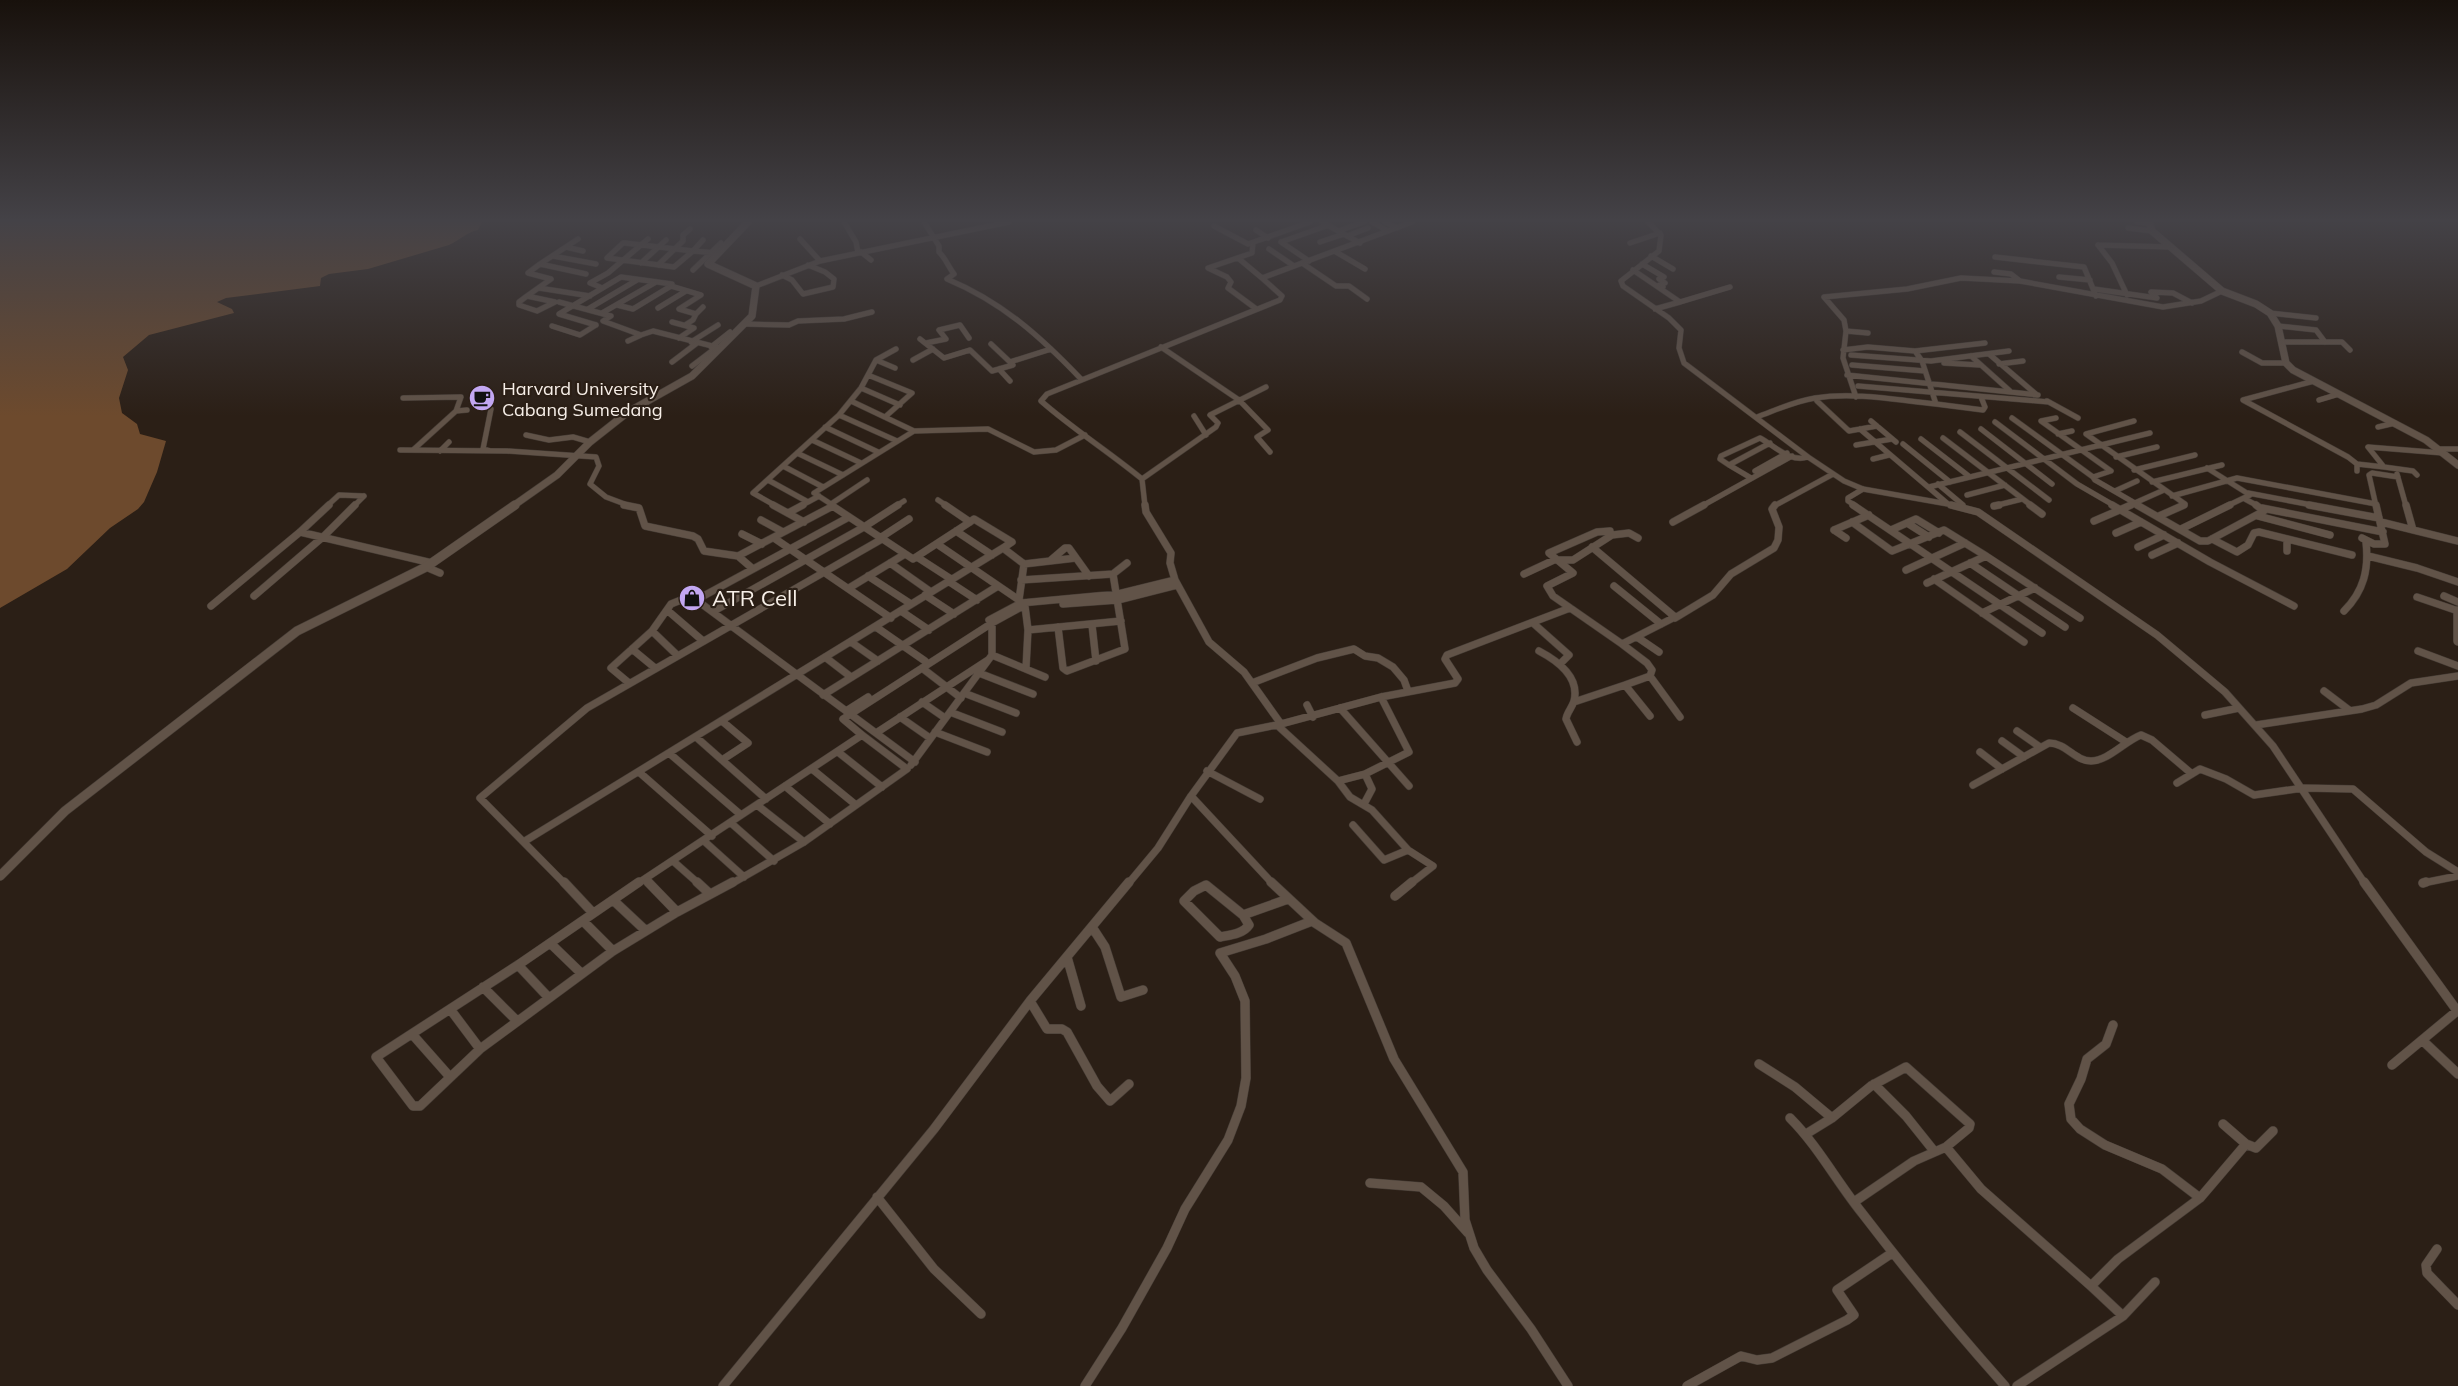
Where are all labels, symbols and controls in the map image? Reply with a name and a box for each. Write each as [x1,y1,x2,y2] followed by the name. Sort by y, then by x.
[502,377,663,421] place label: Harvard University Cabang Sumedang
[467,383,497,413] cafe icon: Harvard University Cabang Sumedang
[677,583,707,613] shop icon: ATR Cell
[712,584,797,612] place label: ATR Cell

